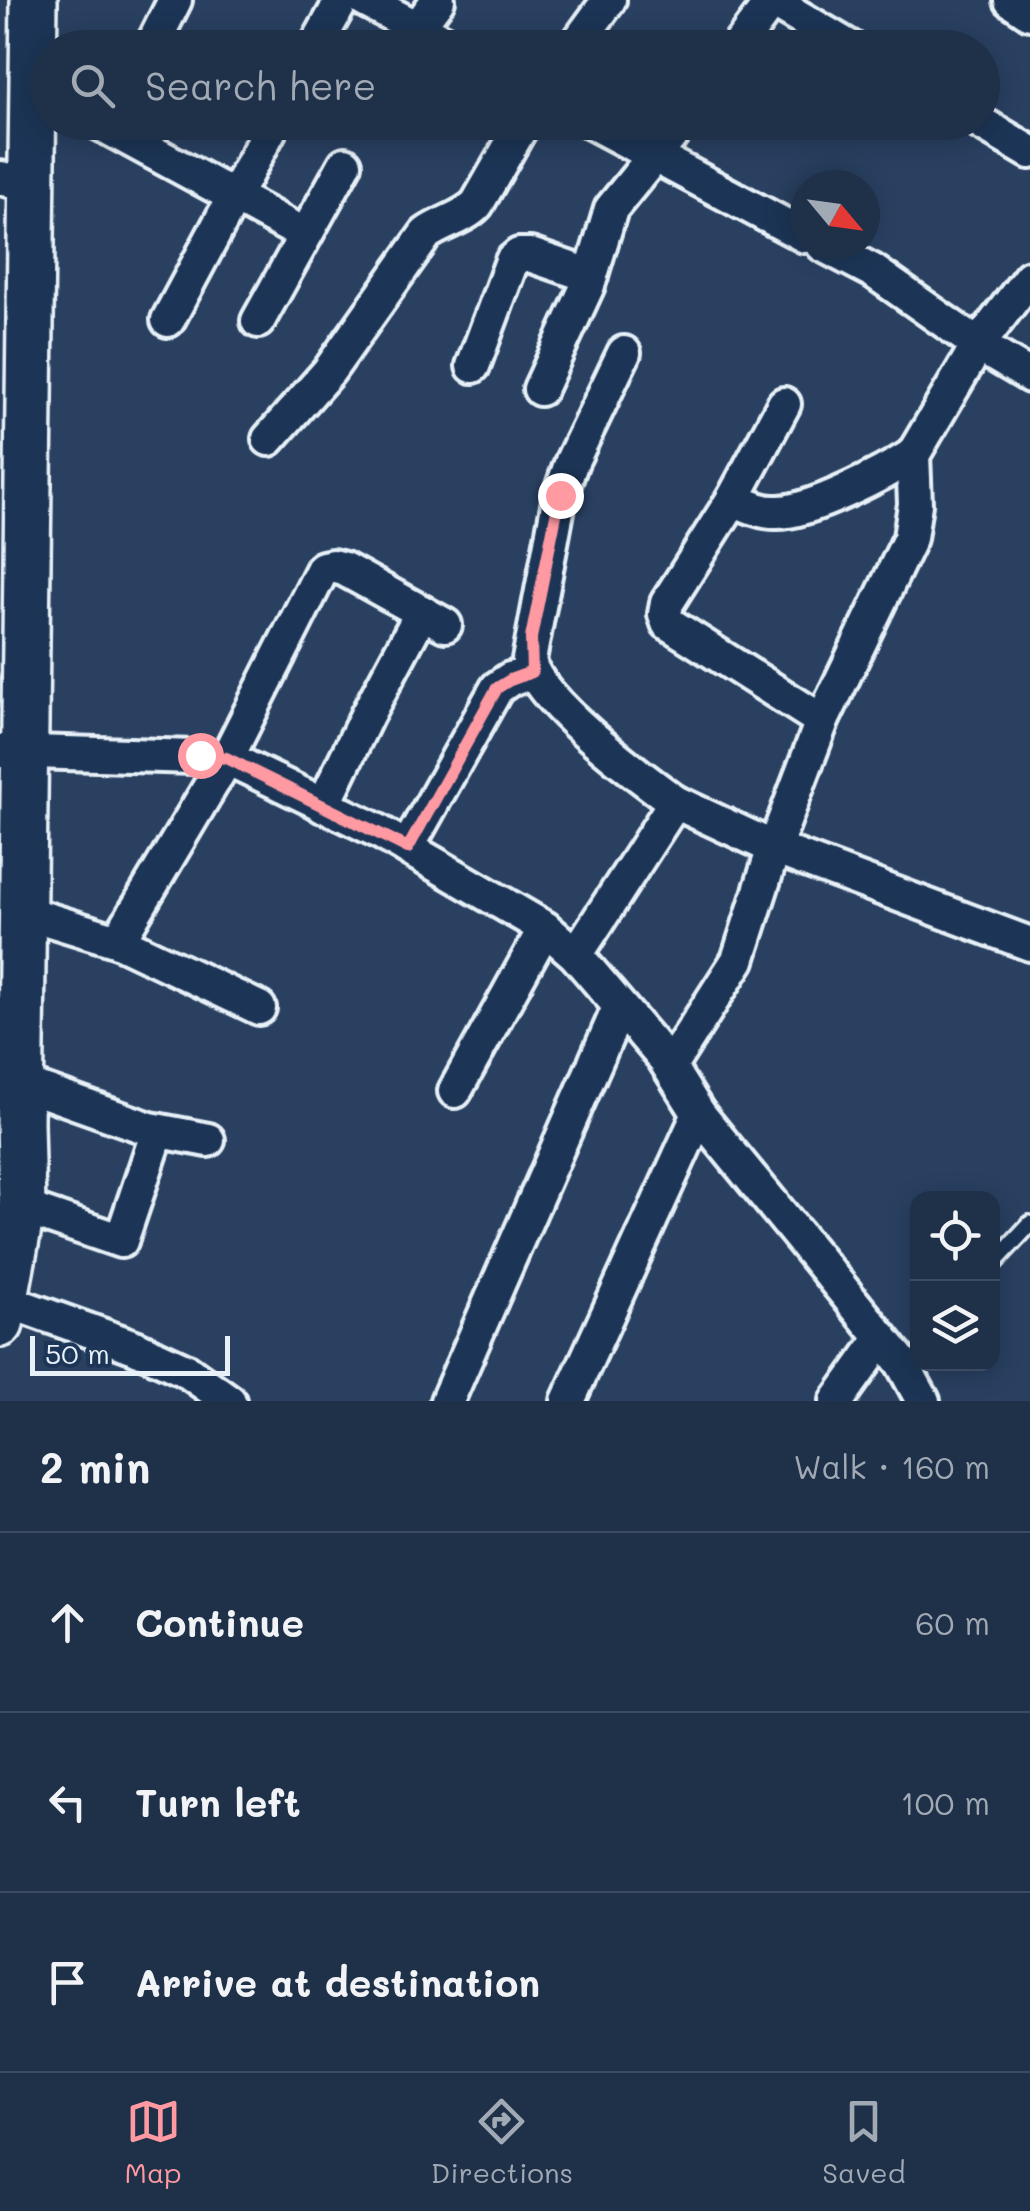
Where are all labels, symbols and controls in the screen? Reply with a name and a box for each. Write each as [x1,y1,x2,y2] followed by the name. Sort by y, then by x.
[30,30,1000,140] search box
[65,58,120,113] icon: search
[145,60,376,110] text: Search here
[790,170,880,260] north arrow
[538,473,584,519] route end
[178,733,224,779] route start
[910,1191,1000,1371] map controls
[910,1191,1000,1281] button: locate
[910,1281,1000,1371] button: layers
[30,1331,230,1376] scale bar
[45,1335,110,1371] text: 50 m
[40,1439,150,1494] text: 2 min
[793,1445,990,1487] text: Walk · 160 m
[40,1595,95,1650] icon: ahead
[135,1597,304,1647] text: Continue
[915,1601,990,1643] text: 60 m
[40,1775,95,1830] icon: left
[135,1777,301,1827] text: Turn left
[900,1781,990,1823] text: 100 m
[40,1955,95,2010] icon: arrive
[135,1957,540,2007] text: Arrive at destination
[125,2094,182,2190] tab: Map
[431,2094,573,2190] tab: Directions
[822,2094,905,2190] tab: Saved

